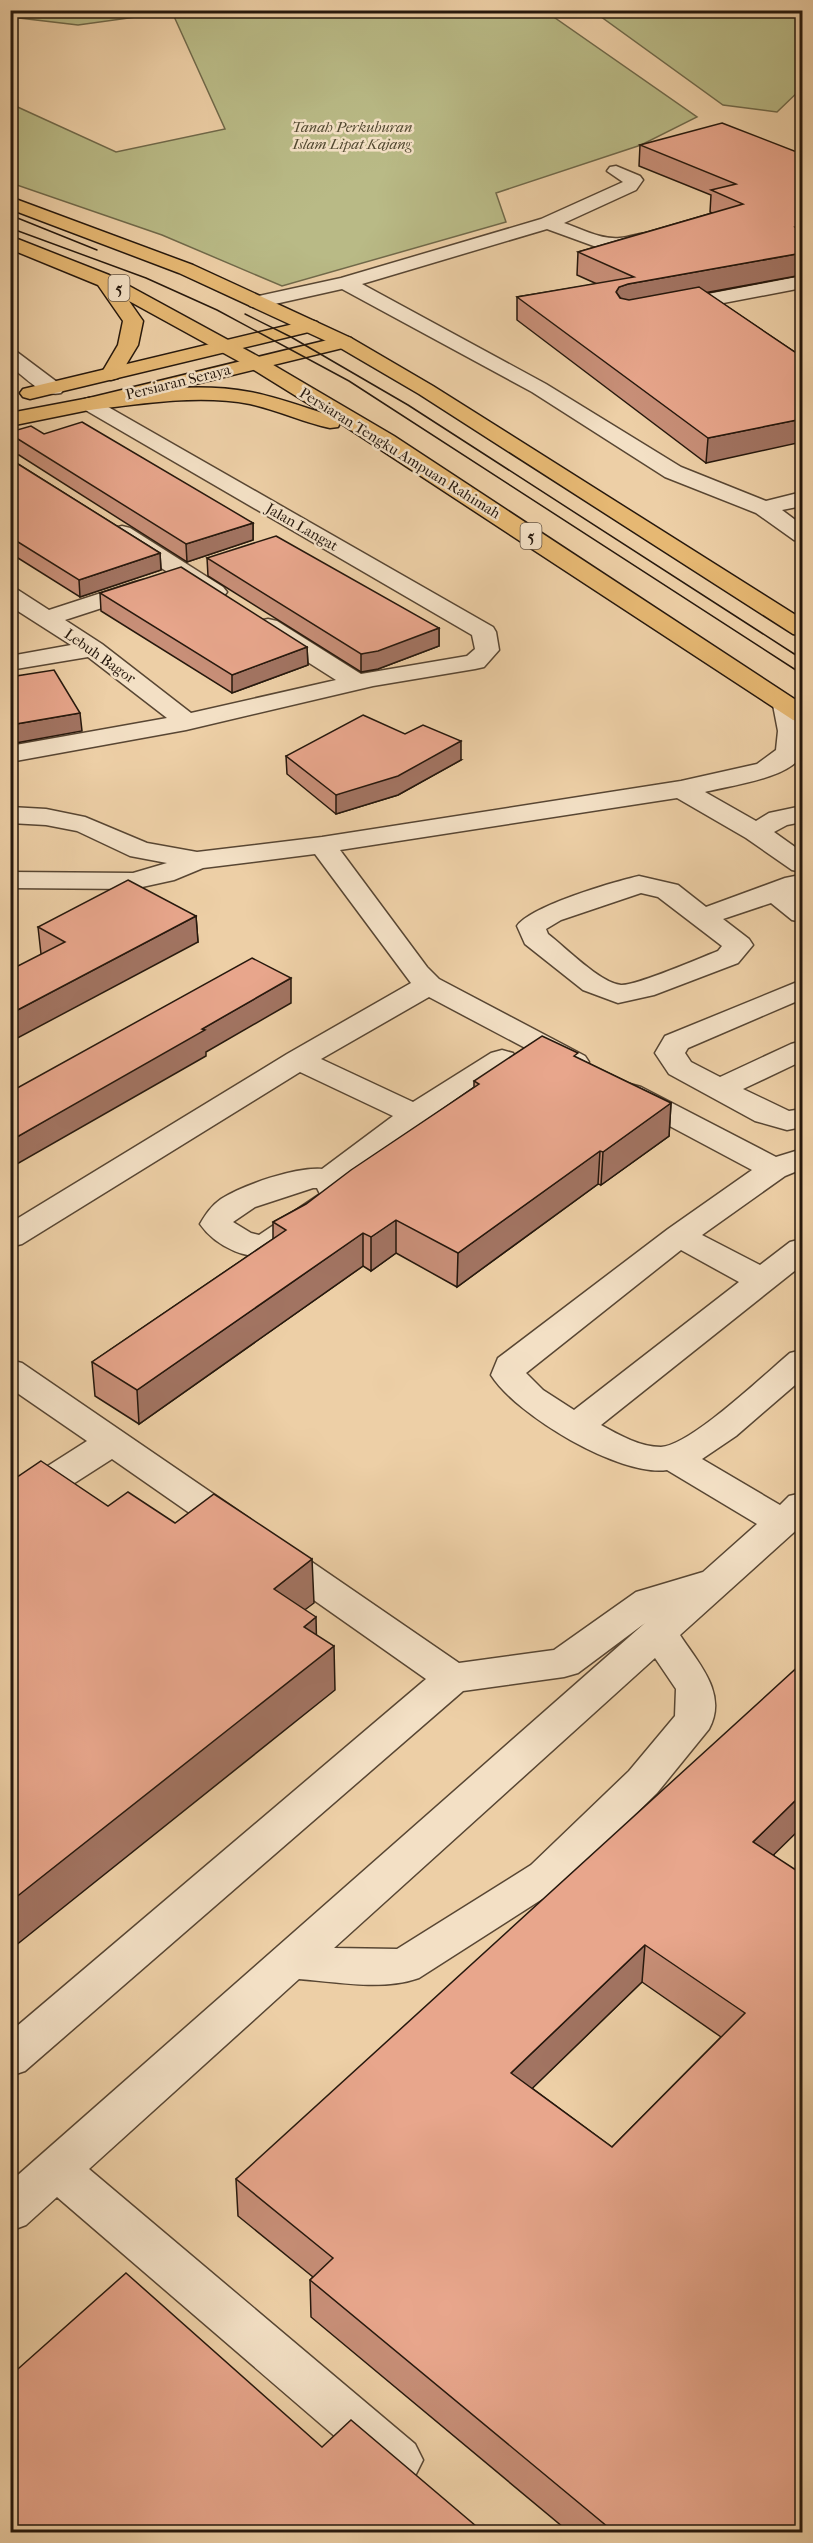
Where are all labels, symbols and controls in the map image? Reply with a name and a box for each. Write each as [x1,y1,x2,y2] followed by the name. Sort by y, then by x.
[292,118,413,153] park label: Tanah Perkuburan Islam Lipat Kajang
[108,275,130,301] road number: 5
[124,360,233,404] street label: Persiaran Seraya
[296,384,504,523] street label: Persiaran Tengku Ampuan Rahimah
[262,499,342,555] street label: Jalan Langat
[520,523,542,549] road number: 5
[61,625,140,688] street label: Lebuh Bagor

